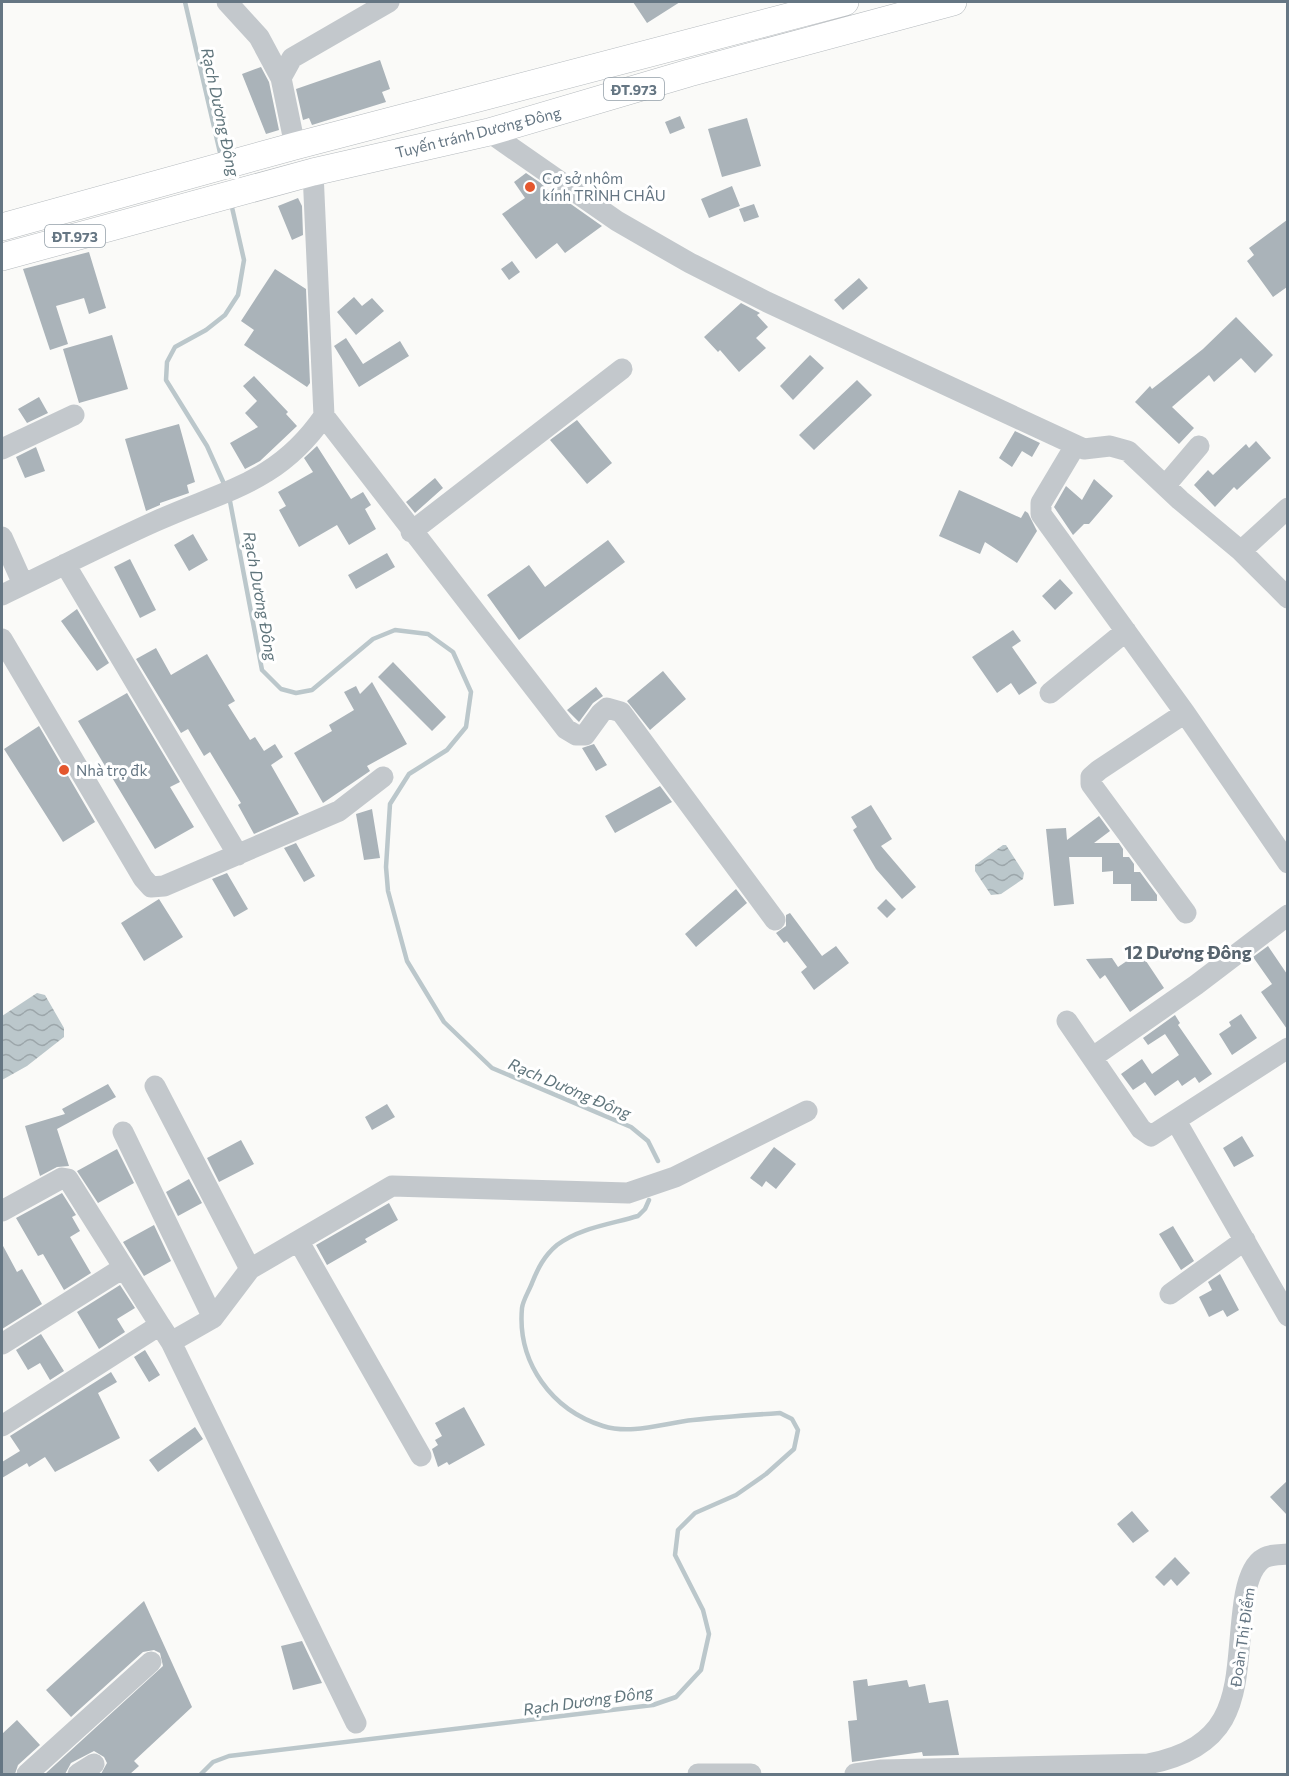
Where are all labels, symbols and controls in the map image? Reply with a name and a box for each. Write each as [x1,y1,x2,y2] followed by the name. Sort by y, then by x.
[198,46,244,179] water label: Rạch Dương Đông
[604,78,664,100] road number: ĐT.973
[393,103,563,161] street label: Tuyến tránh Dương Đông
[542,169,666,204] place label: Cơ sở nhôm kính TRÌNH CHÂU
[523,180,537,194] marker: Cơ sở nhôm kính TRÌNH CHÂU
[45,225,105,247] road number: ĐT.973
[240,530,282,664] water label: Rạch Dương Đông
[76,761,148,779] place label: Nhà trọ đk
[57,763,71,777] marker: Nhà trọ đk
[1124,941,1252,963] district label: 12 Dương Đông
[506,1054,635,1123] water label: Rạch Dương Đông
[1226,1586,1258,1689] street label: Đoàn Thị Điểm
[522,1681,656,1719] water label: Rạch Dương Đông

